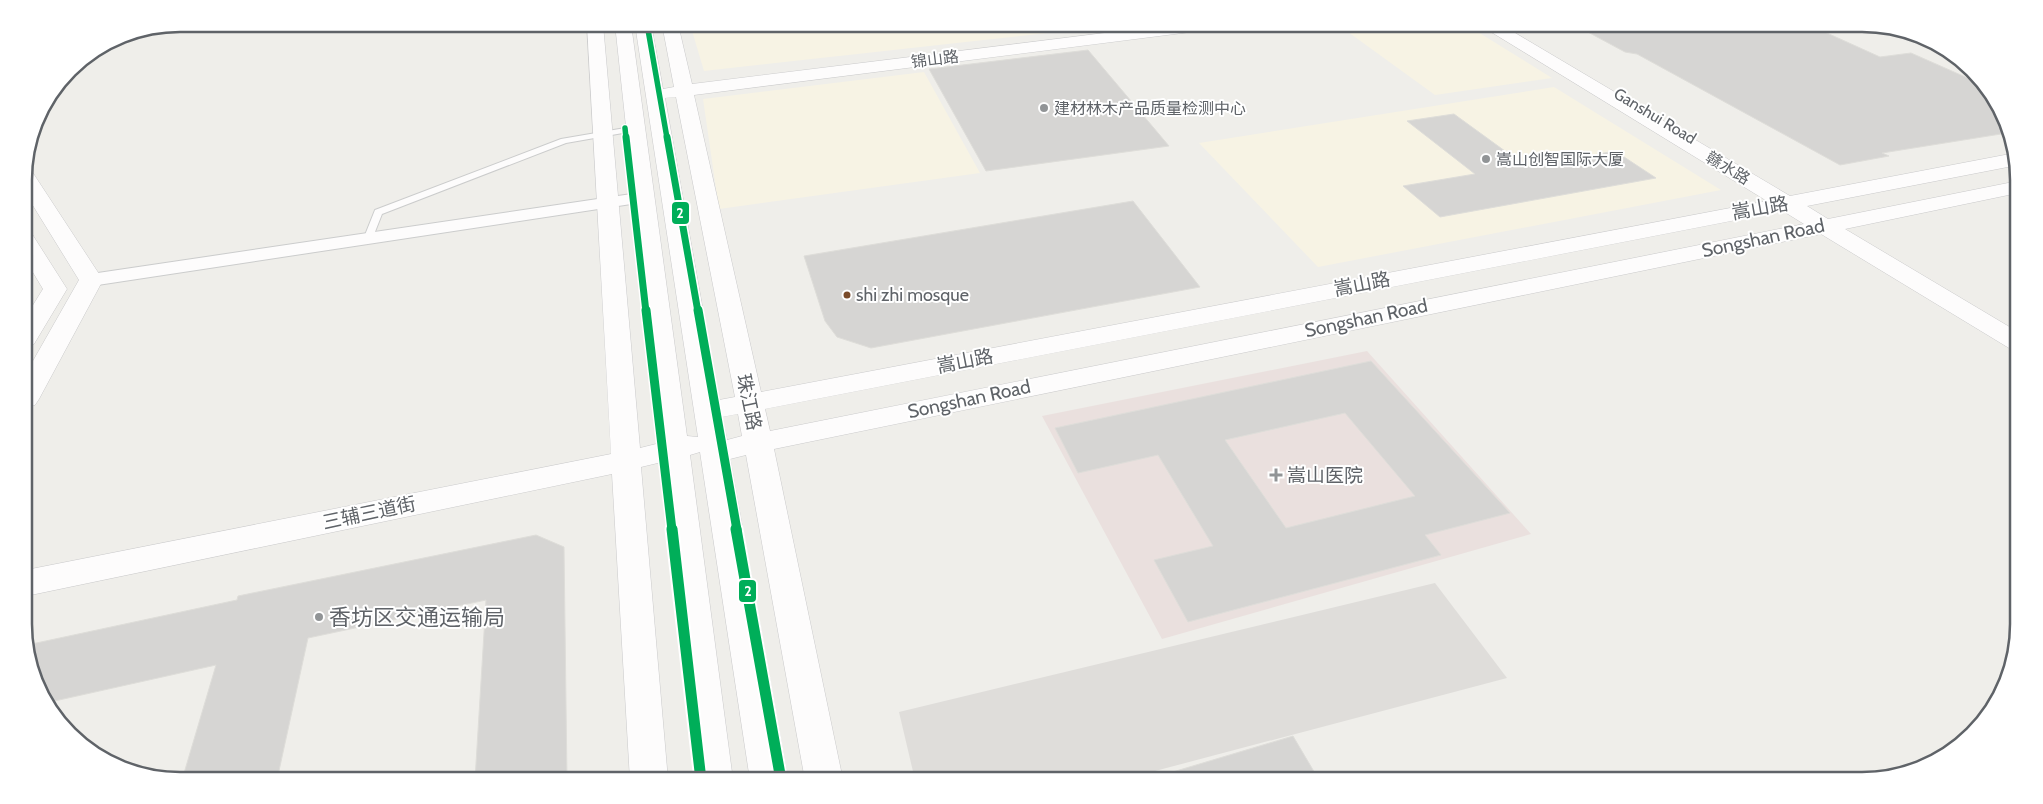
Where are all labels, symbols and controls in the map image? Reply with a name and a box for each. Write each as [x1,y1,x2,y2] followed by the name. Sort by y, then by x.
[910,47,960,71] street label: 锦山路
[1610,84,1700,148] street label: Ganshui Road
[1054,99,1246,118] place label: 建材林木产品质量检测中心
[1038,102,1050,114] marker: 建材林木产品质量检测中心
[1703,147,1753,189] street label: 赣水路
[1496,150,1624,169] place label: 嵩山创智国际大厦
[1480,153,1492,165] marker: 嵩山创智国际大厦
[1730,192,1790,224] street label: 嵩山路
[671,201,690,225] line badge: 2
[676,204,684,222] text: 2
[1699,214,1827,262] street label: Songshan Road
[1332,267,1392,301] street label: 嵩山路
[856,284,969,306] place label: shi zhi mosque
[842,290,852,300] marker: shi zhi mosque
[1302,294,1430,342] street label: Songshan Road
[935,344,995,378] street label: 嵩山路
[732,372,766,432] street label: 珠江路
[905,375,1033,423] street label: Songshan Road
[1287,464,1363,487] place label: 嵩山医院
[1269,468,1283,482] marker: 嵩山医院
[320,492,418,534] street label: 三辅三道街
[738,579,757,603] line badge: 2
[744,582,752,600] text: 2
[329,604,505,631] place label: 香坊区交通运输局
[313,611,325,623] marker: 香坊区交通运输局

